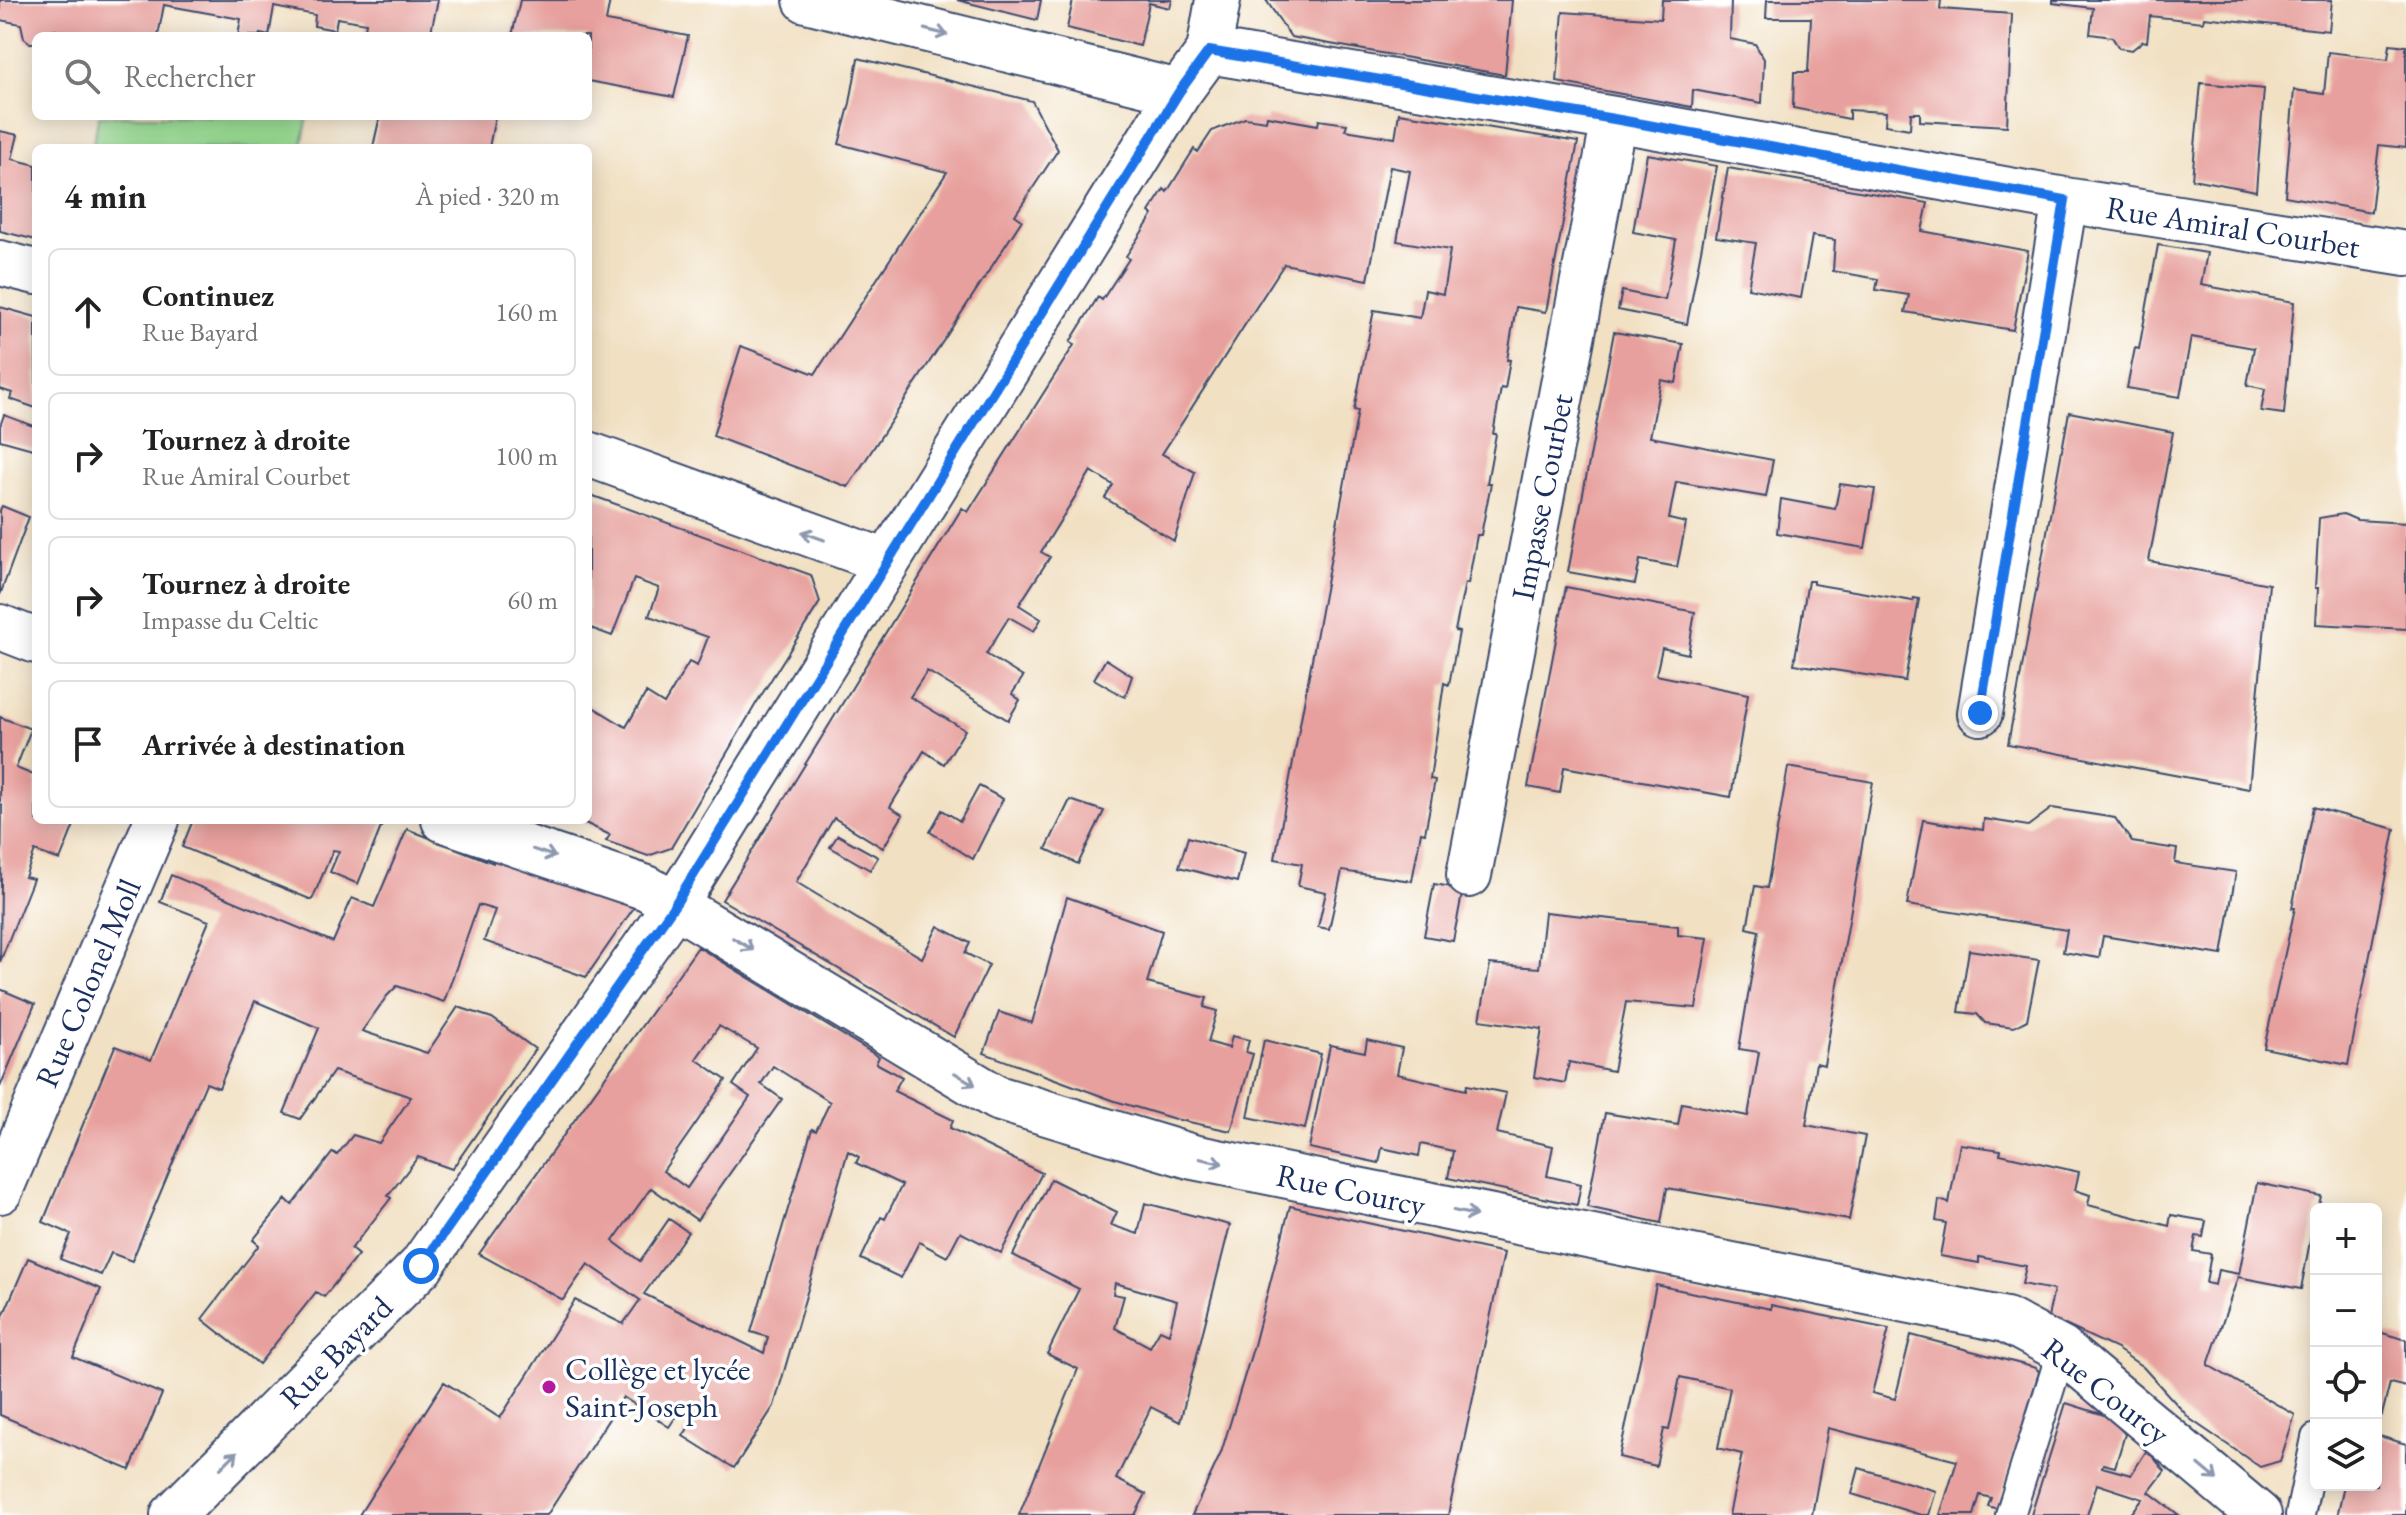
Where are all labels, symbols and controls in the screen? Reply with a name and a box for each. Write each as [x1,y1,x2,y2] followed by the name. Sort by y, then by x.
[923,25,949,40] one-way arrow
[32,32,592,120] search box
[60,54,104,98] icon: search
[124,57,256,96] text: Rechercher
[64,174,147,218] text: 4 min
[415,179,560,213] text: À pied · 320 m
[2103,186,2363,268] street label: Rue Amiral Courbet
[142,276,274,315] text: Continuez
[66,290,110,334] icon: ahead
[495,295,558,329] text: 160 m
[142,315,258,349] text: Rue Bayard
[1501,390,1583,604] street label: Impasse Courbet
[142,420,350,459] text: Tournez à droite
[66,434,110,478] icon: right
[495,439,558,473] text: 100 m
[142,459,350,493] text: Rue Amiral Courbet
[801,527,826,542] one-way arrow
[142,564,350,603] text: Tournez à droite
[66,578,110,622] icon: right
[508,583,558,617] text: 60 m
[142,603,319,637] text: Impasse du Celtic
[1962,695,1998,731] route end
[66,722,110,766] icon: arrive
[142,725,405,764] text: Arrivée à destination
[532,846,557,861] one-way arrow
[25,872,151,1094] street label: Rue Colonel Moll
[731,936,754,952] one-way arrow
[953,1071,976,1087] one-way arrow
[1197,1154,1223,1169] one-way arrow
[1273,1154,1430,1226] street label: Rue Courcy
[2310,1203,2382,1491] map controls
[2310,1203,2382,1275] button: +
[1452,1206,1478,1221] one-way arrow
[403,1248,439,1284] route start
[2310,1275,2382,1347] button: −
[271,1286,402,1417] street label: Rue Bayard
[2034,1328,2179,1455] street label: Rue Courcy
[2310,1347,2382,1419] button: locate
[565,1348,751,1427] place label: Collège et lycée Saint-Joseph
[540,1378,558,1396] marker: Collège et lycée Saint-Joseph
[2310,1419,2382,1491] button: layers
[219,1451,238,1470] one-way arrow
[2197,1463,2217,1481] one-way arrow

